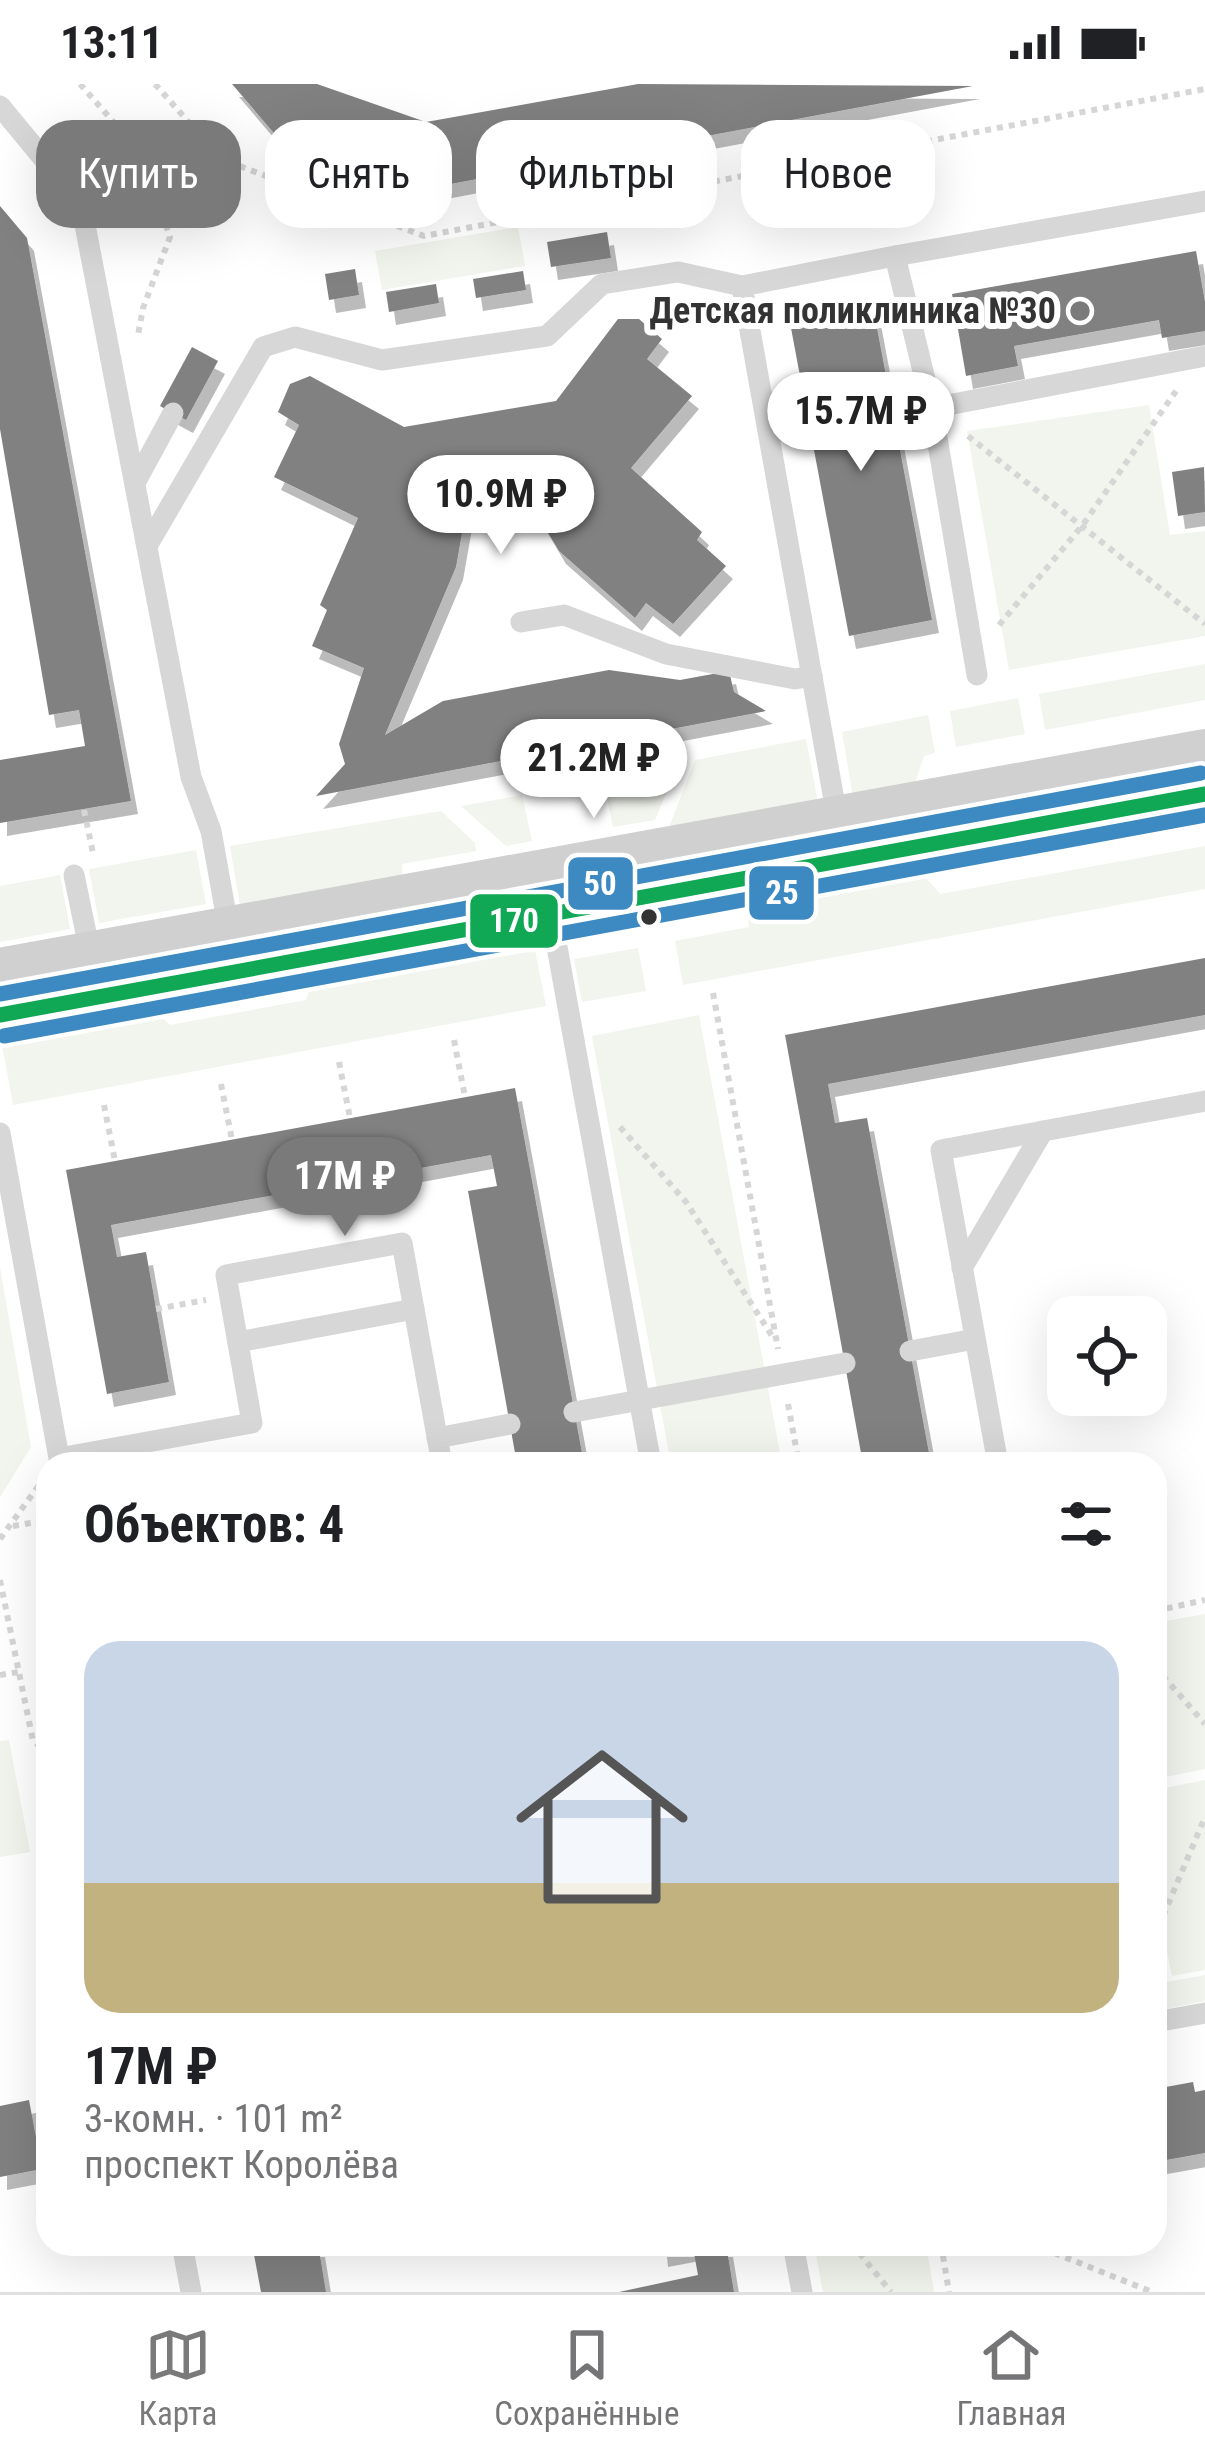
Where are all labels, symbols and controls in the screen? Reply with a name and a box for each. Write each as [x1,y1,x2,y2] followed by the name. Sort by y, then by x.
[60,16,163,69] text: 13:11
[36,120,241,228] chip: Купить
[265,120,452,228] chip: Снять
[476,120,717,228] chip: Фильтры
[741,120,935,228] chip: Новое
[649,290,1056,332] place label: Детская поликлиника №30
[1067,298,1093,324] marker: Детская поликлиника №30
[750,372,972,474] pin: 15.7M ₽
[794,388,928,434] text: 15.7M ₽
[390,455,612,557] pin: 10.9M ₽
[434,471,568,517] text: 10.9M ₽
[483,719,705,821] pin: 21.2M ₽
[527,735,661,781] text: 21.2M ₽
[566,855,635,912] line badge: 50
[583,864,617,903] text: 50
[747,864,816,922] line badge: 25
[765,873,799,912] text: 25
[468,892,560,950] line badge: 170
[489,901,539,940] text: 170
[638,906,660,928] unlabelled marker
[261,1137,429,1239] pin: 17M ₽
[294,1153,396,1199] text: 17M ₽
[1047,1296,1167,1416] map controls
[1047,1296,1167,1416] button: locate
[1053,1491,1119,1557] icon: filters
[84,1495,344,1554] text: Объектов: 4
[494,1719,710,1935] icon: home
[84,2037,218,2096] text: 17M ₽
[84,2096,343,2142] text: 3-комн. · 101 m²
[84,2142,399,2188] text: проспект Королёва
[138,2322,217,2433] tab: Карта
[494,2322,680,2433] tab: Сохранённые
[956,2322,1067,2433] tab: Главная

